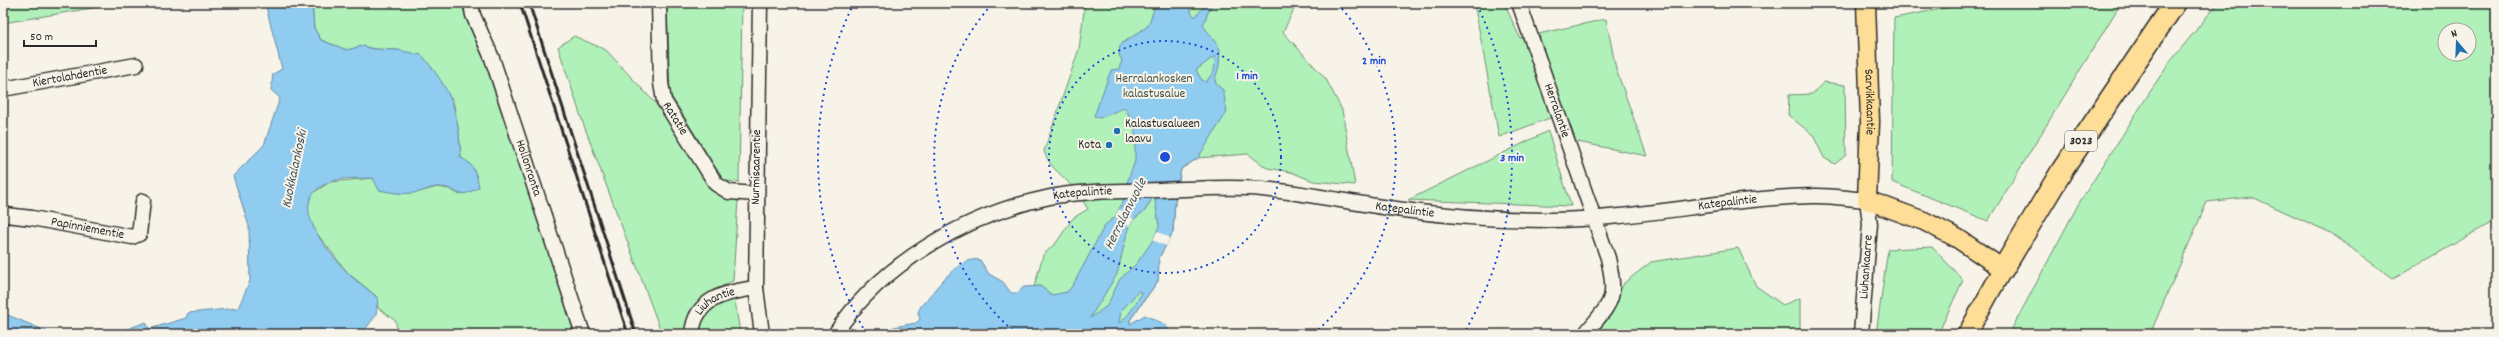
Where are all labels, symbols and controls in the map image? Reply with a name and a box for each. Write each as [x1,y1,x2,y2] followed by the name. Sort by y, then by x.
[24,22,96,48] scale bar
[2437,22,2477,62] north arrow
[2449,26,2460,43] text: N
[30,29,53,46] text: 50 m
[1362,53,1386,70] text: 2 min
[31,61,109,93] street label: Kiertolahdentie
[1236,68,1258,85] text: 1 min
[1859,68,1880,136] street label: Sarvikkaantie
[1116,70,1192,104] park label: Herralankosken kalastusalue
[1538,81,1575,141] street label: Herralantie
[657,98,693,139] street label: Ratatie
[1125,115,1200,149] place label: Kalastusalueen laavu
[277,126,314,210] water label: Kuokkalankoski
[1112,126,1122,136] marker: Kalastusalueen laavu
[747,129,767,205] street label: Nurmisaarentie
[2065,131,2097,151] road number: 3023
[1078,136,1102,155] place label: Kota
[510,137,547,200] street label: Hollonranta
[1104,140,1114,150] marker: Kota
[1158,150,1172,164] centre of rings
[1500,150,1524,167] text: 3 min
[1099,174,1153,253] water label: Herralanvuolle
[1052,182,1113,206] street label: Katepalintie
[1697,190,1758,216] street label: Katepalintie
[1374,197,1436,223] street label: Katepalintie
[49,212,126,245] street label: Papinniementie
[1855,234,1879,300] street label: Liuhankaarre
[690,282,737,319] street label: Liuhantie

